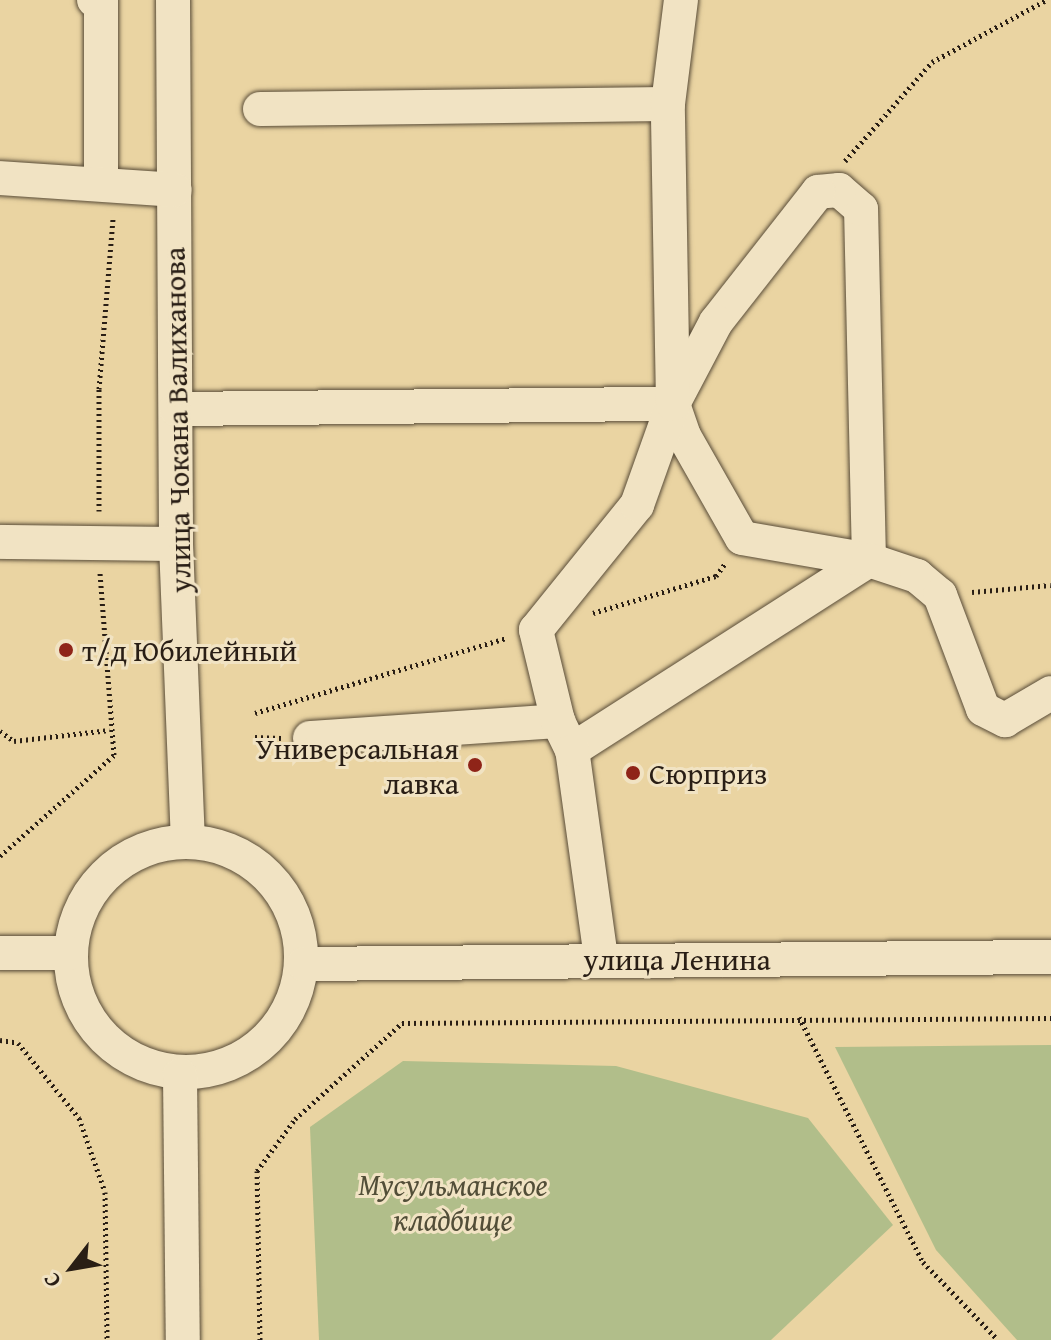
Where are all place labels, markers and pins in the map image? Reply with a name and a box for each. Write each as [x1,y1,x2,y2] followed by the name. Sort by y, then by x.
[82,632,297,668] place label: т/д Юбилейный
[57,641,75,659] marker: т/д Юбилейный
[255,730,459,800] place label: Универсальная лавка
[649,755,767,791] place label: Сюрприз
[466,756,484,774] marker: Универсальная лавка
[624,764,642,782] marker: Сюрприз

